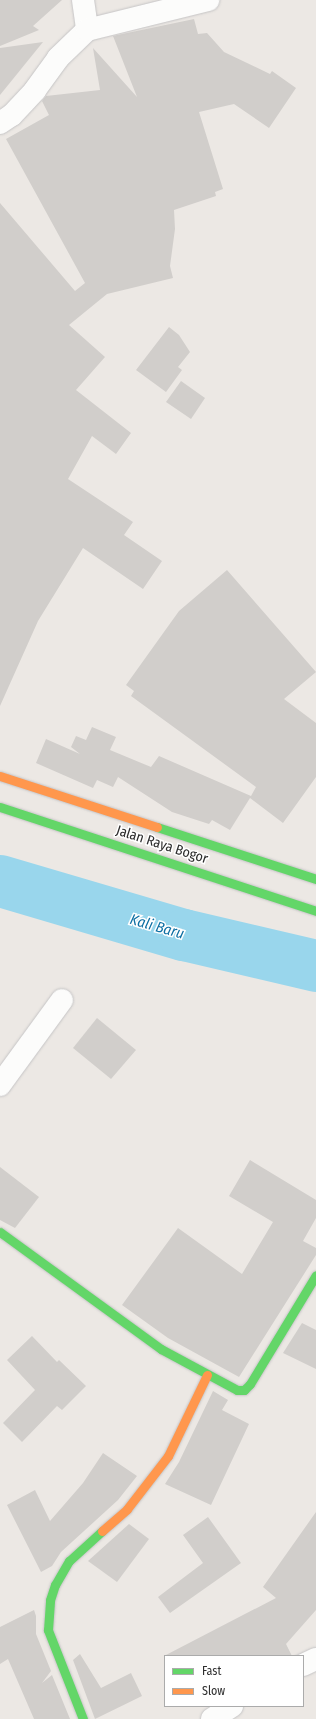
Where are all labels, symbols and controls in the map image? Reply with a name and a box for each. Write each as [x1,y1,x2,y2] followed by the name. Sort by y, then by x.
[114,822,210,868] street label: Jalan Raya Bogor
[128,911,186,943] water label: Kali Baru
[164,1655,304,1707] legend
[202,1664,221,1678] text: Fast
[202,1684,225,1698] text: Slow

